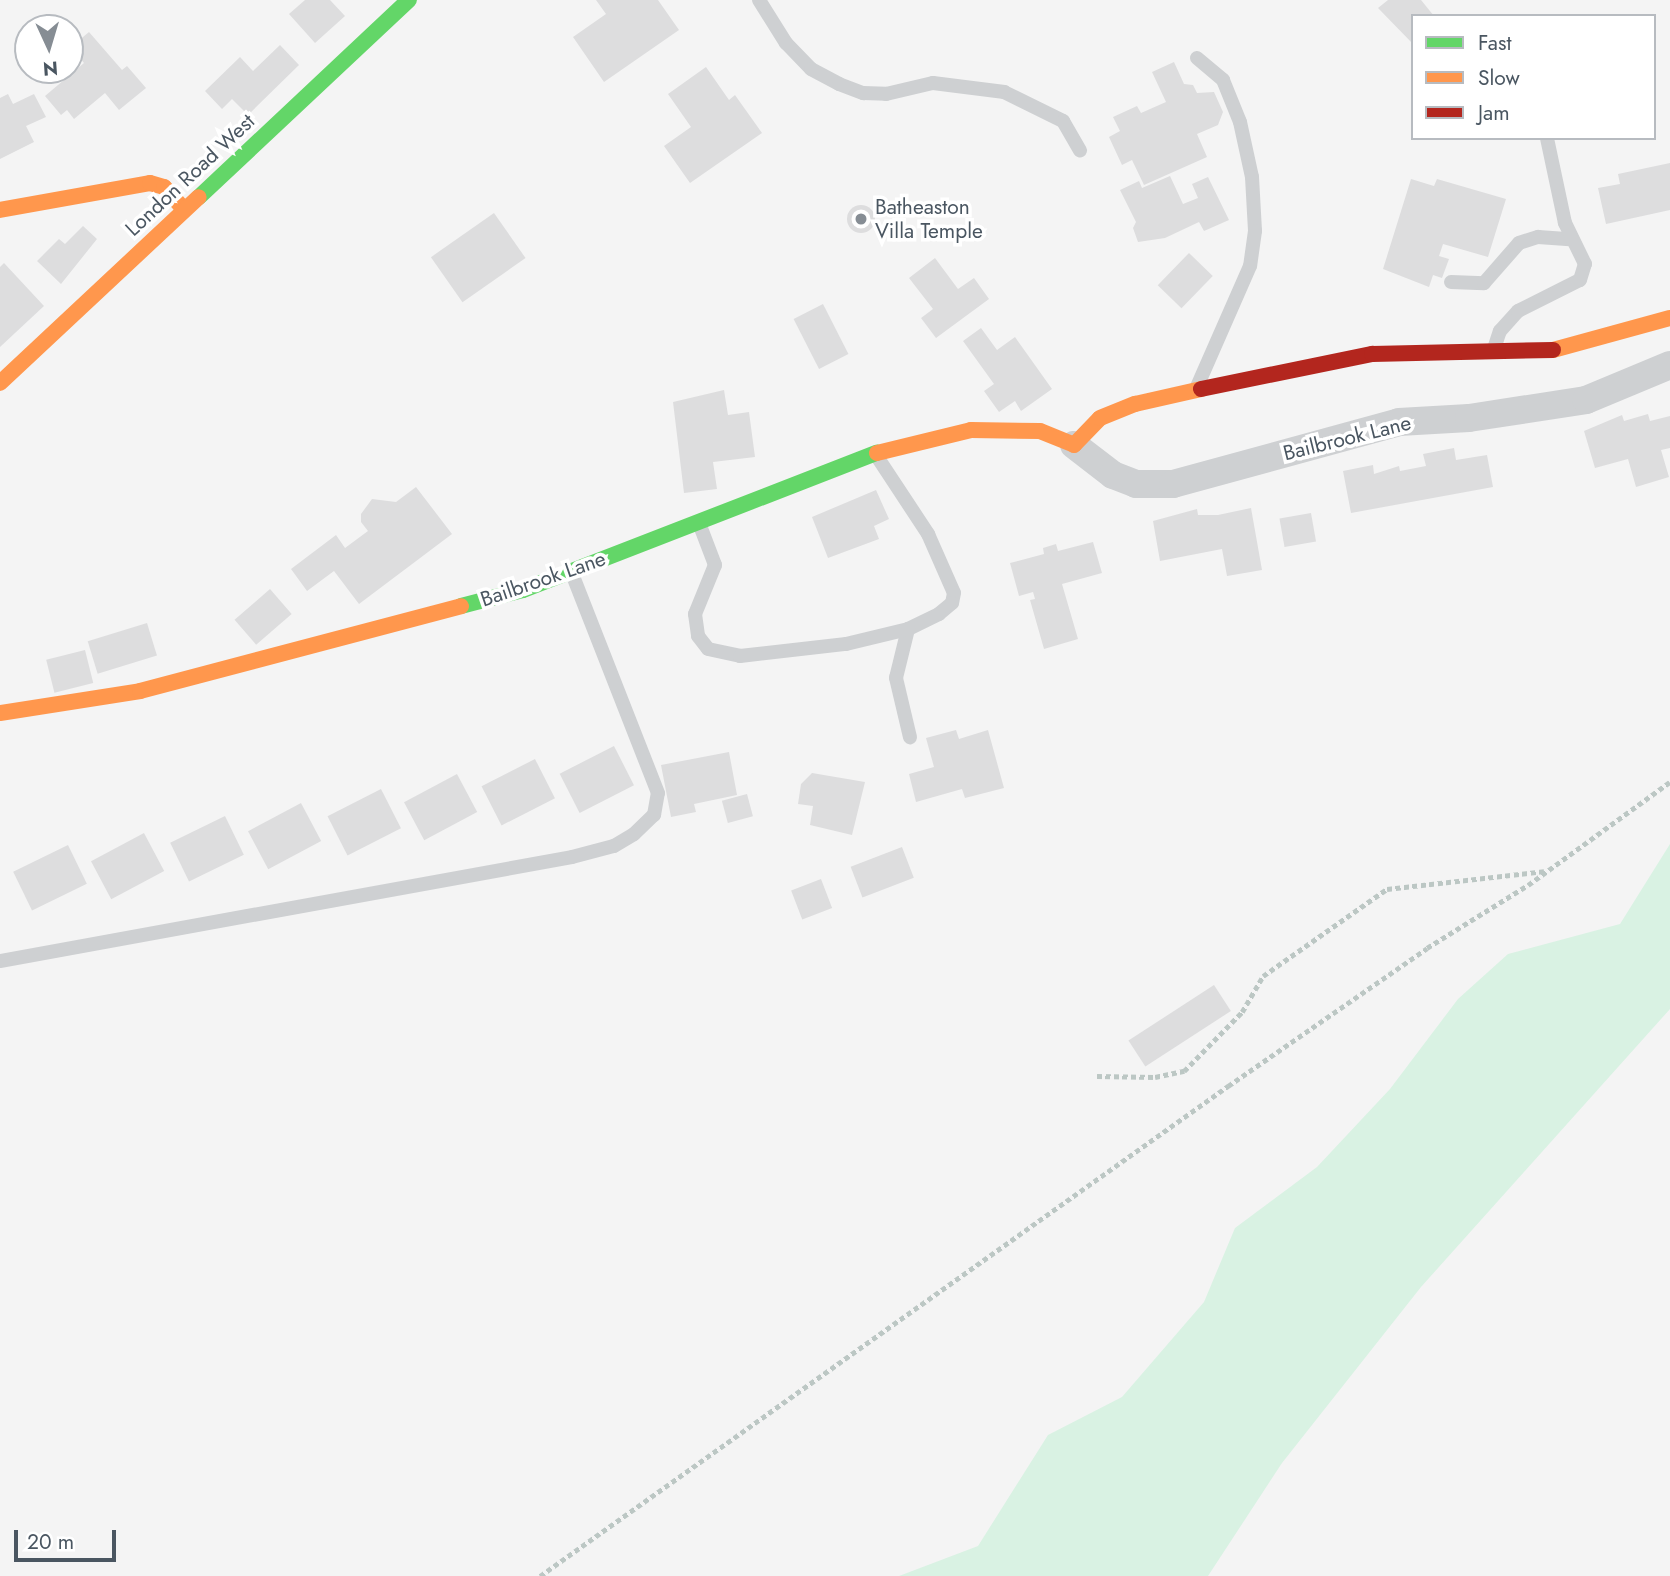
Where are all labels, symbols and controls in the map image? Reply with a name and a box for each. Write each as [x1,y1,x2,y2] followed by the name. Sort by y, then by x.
[14,14,84,84] north arrow
[1411,14,1656,140] legend
[1478,28,1511,58] text: Fast
[42,54,59,82] text: N
[1478,63,1520,93] text: Slow
[1478,98,1510,128] text: Jam
[120,109,260,241] street label: London Road West
[875,194,983,244] place label: Batheaston Villa Temple
[853,211,869,227] marker: Batheaston Villa Temple
[1280,410,1414,466] street label: Bailbrook Lane
[477,546,609,612] street label: Bailbrook Lane
[18,1516,119,1560] scale bar
[27,1527,74,1557] text: 20 m

